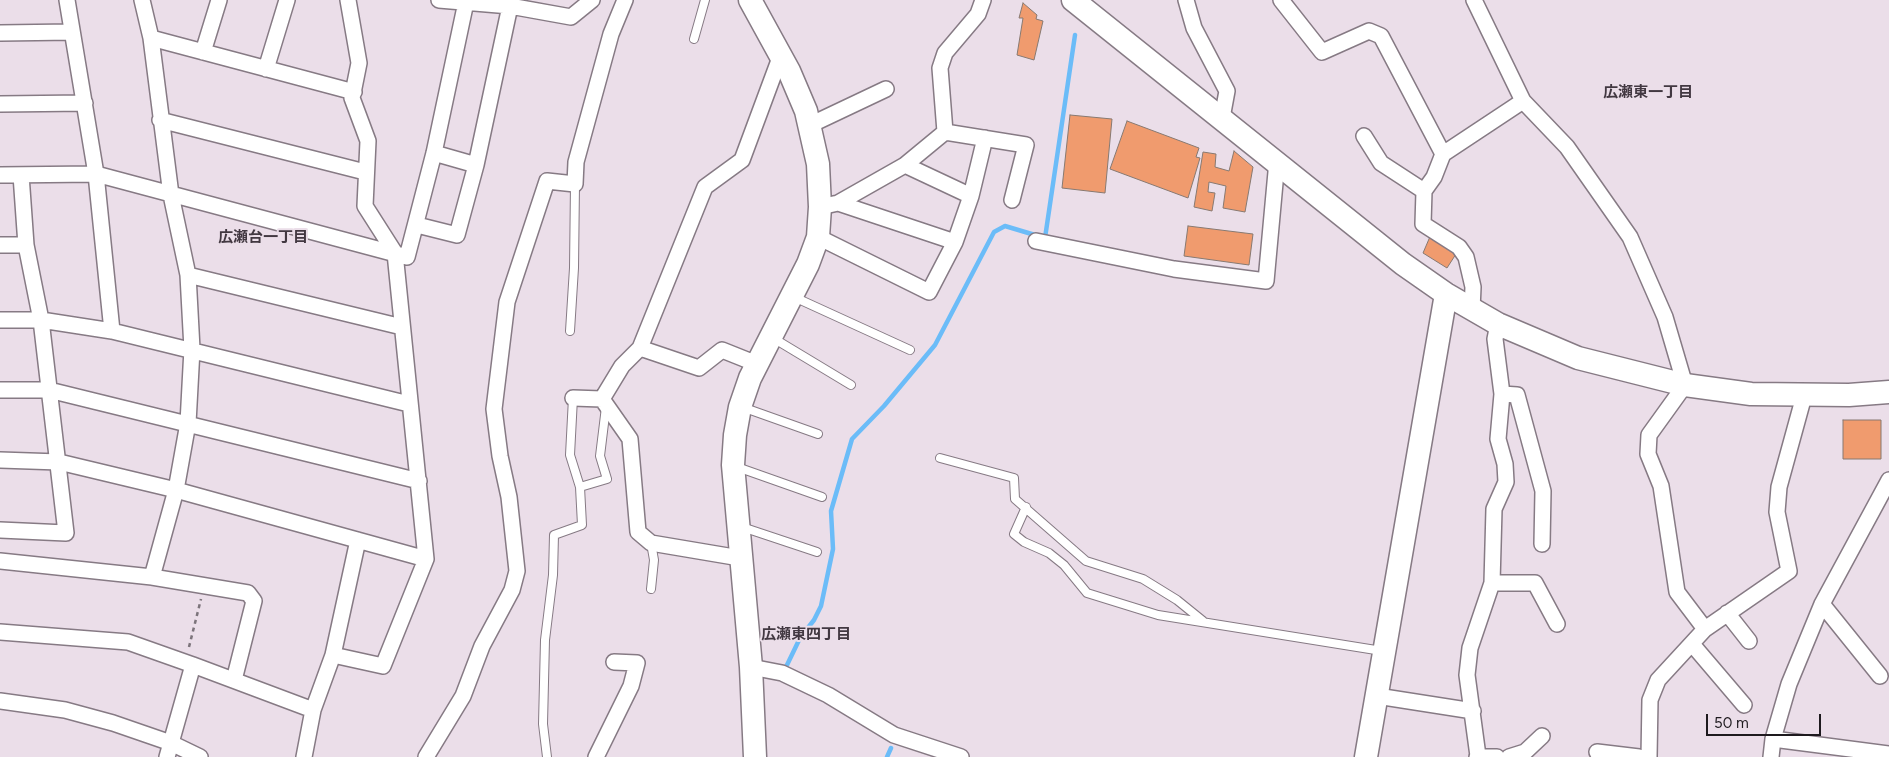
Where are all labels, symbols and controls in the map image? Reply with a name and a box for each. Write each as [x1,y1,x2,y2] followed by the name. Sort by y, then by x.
[1603,84,1693,102] district label: 広瀬東一丁目
[218,229,308,247] district label: 広瀬台一丁目
[761,626,851,644] district label: 広瀬東四丁目
[1709,704,1824,736] scale bar
[1714,714,1749,732] text: 50 m

